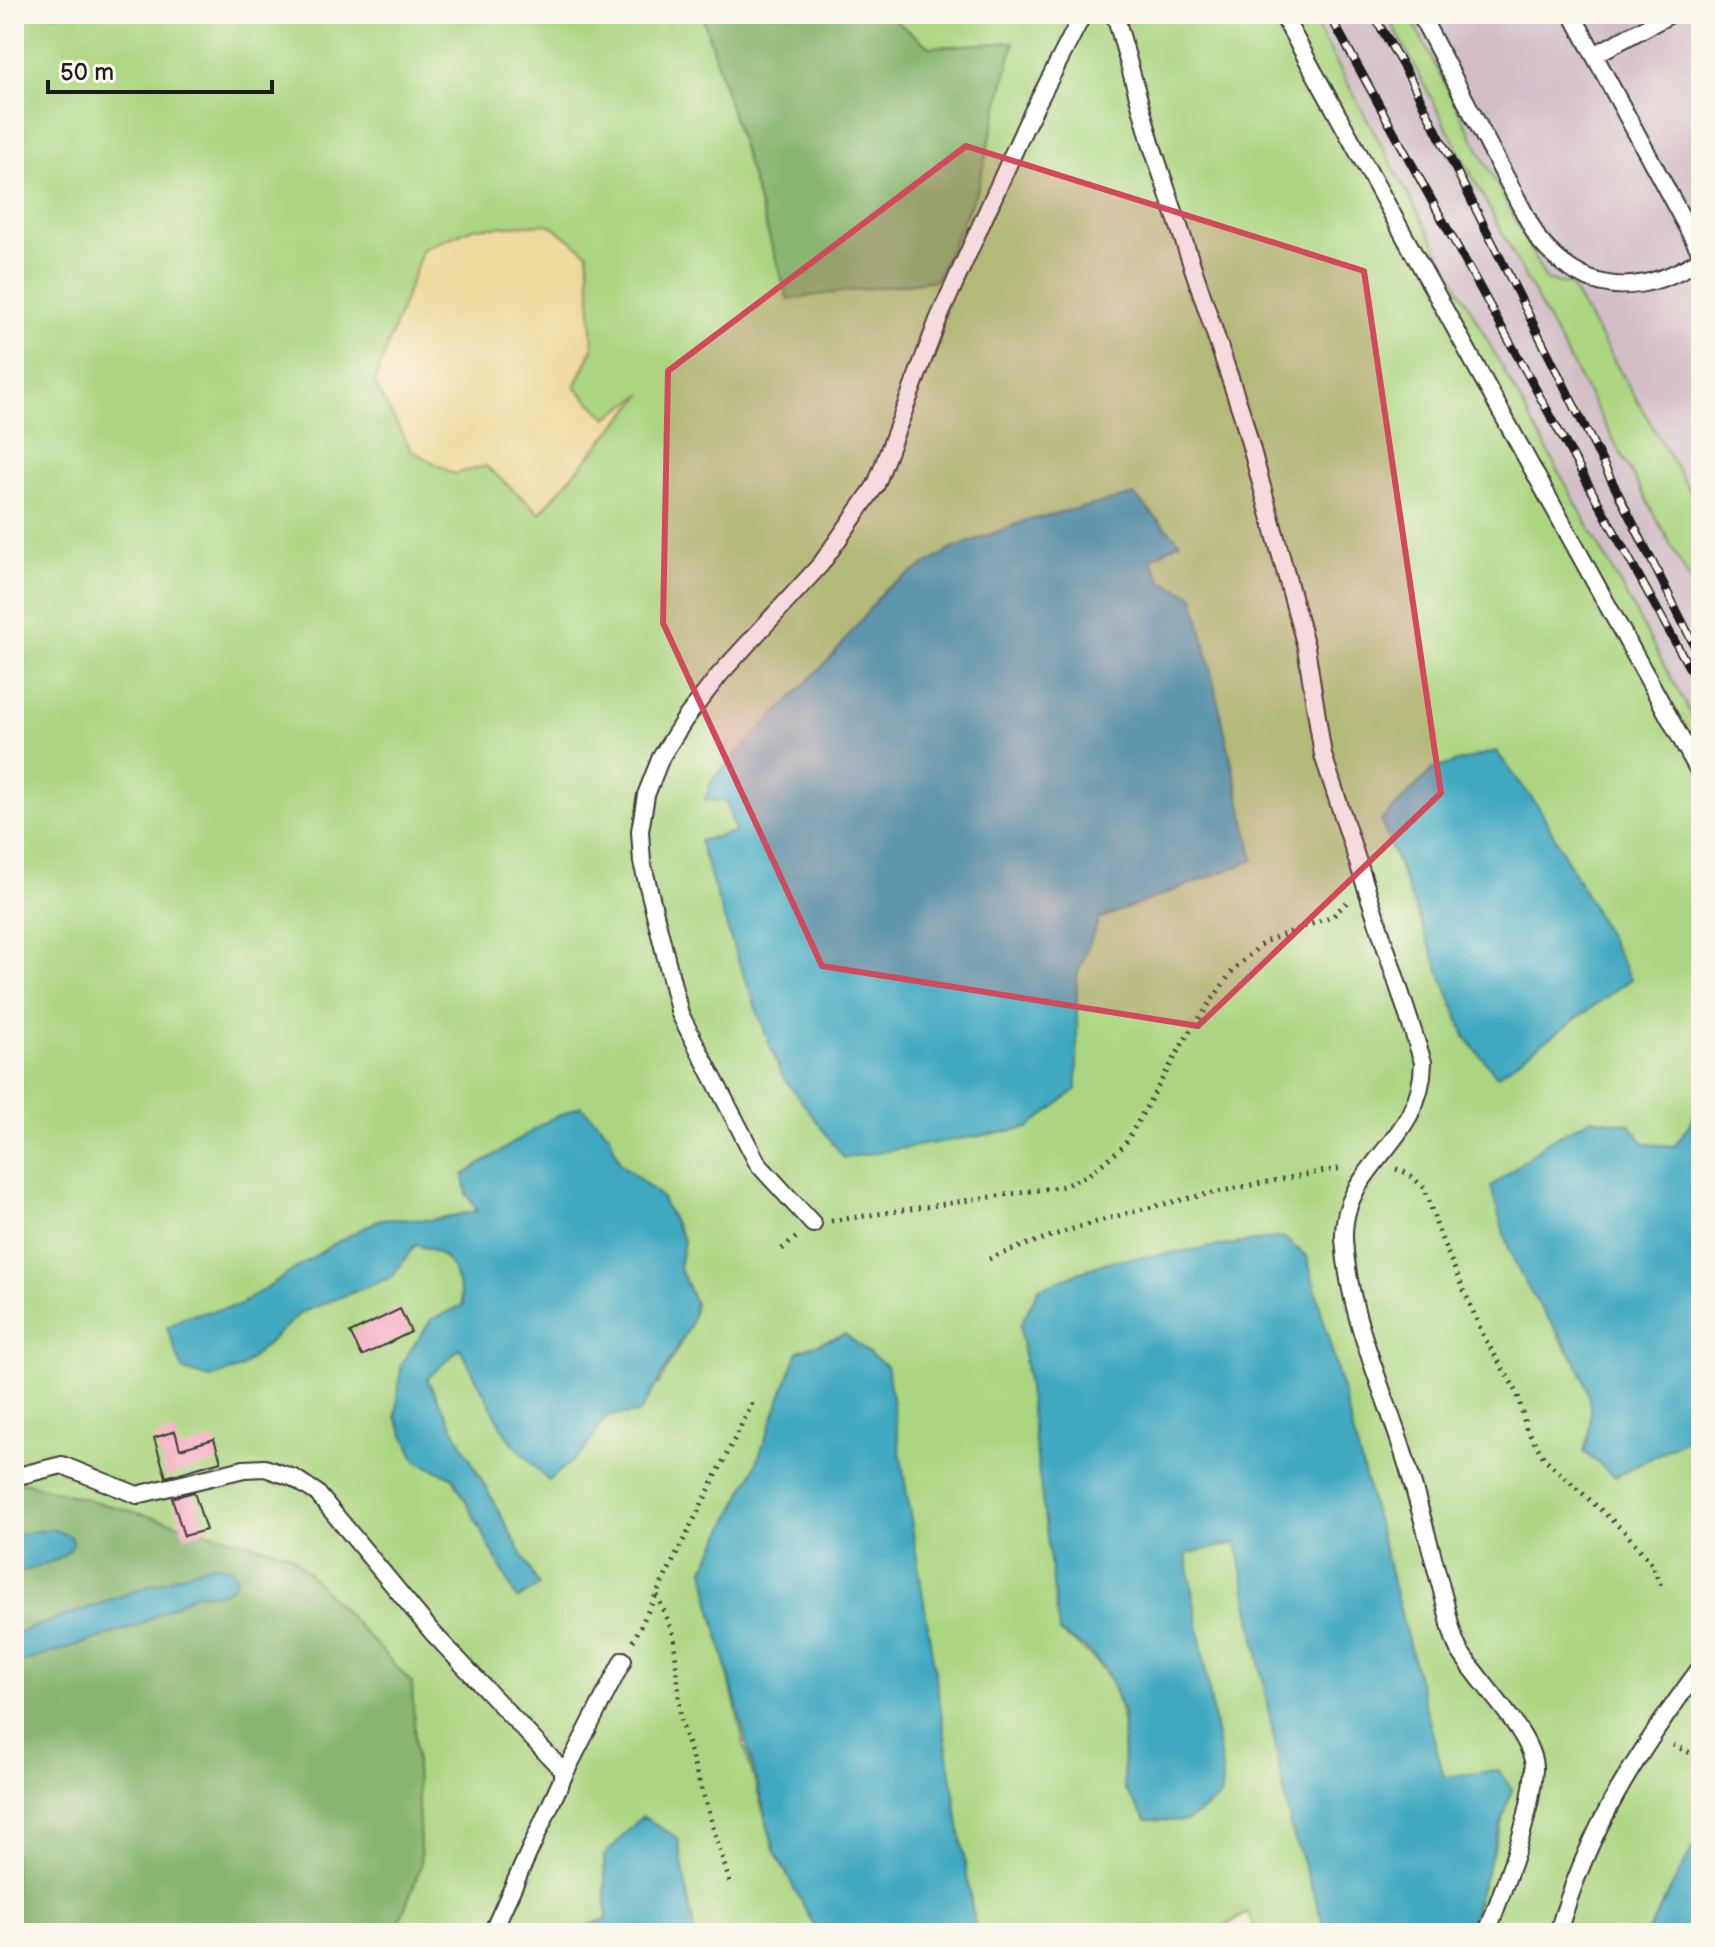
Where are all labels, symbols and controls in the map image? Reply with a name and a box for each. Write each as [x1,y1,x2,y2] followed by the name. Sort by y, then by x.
[48,44,272,94] scale bar
[60,58,114,87] text: 50 m

